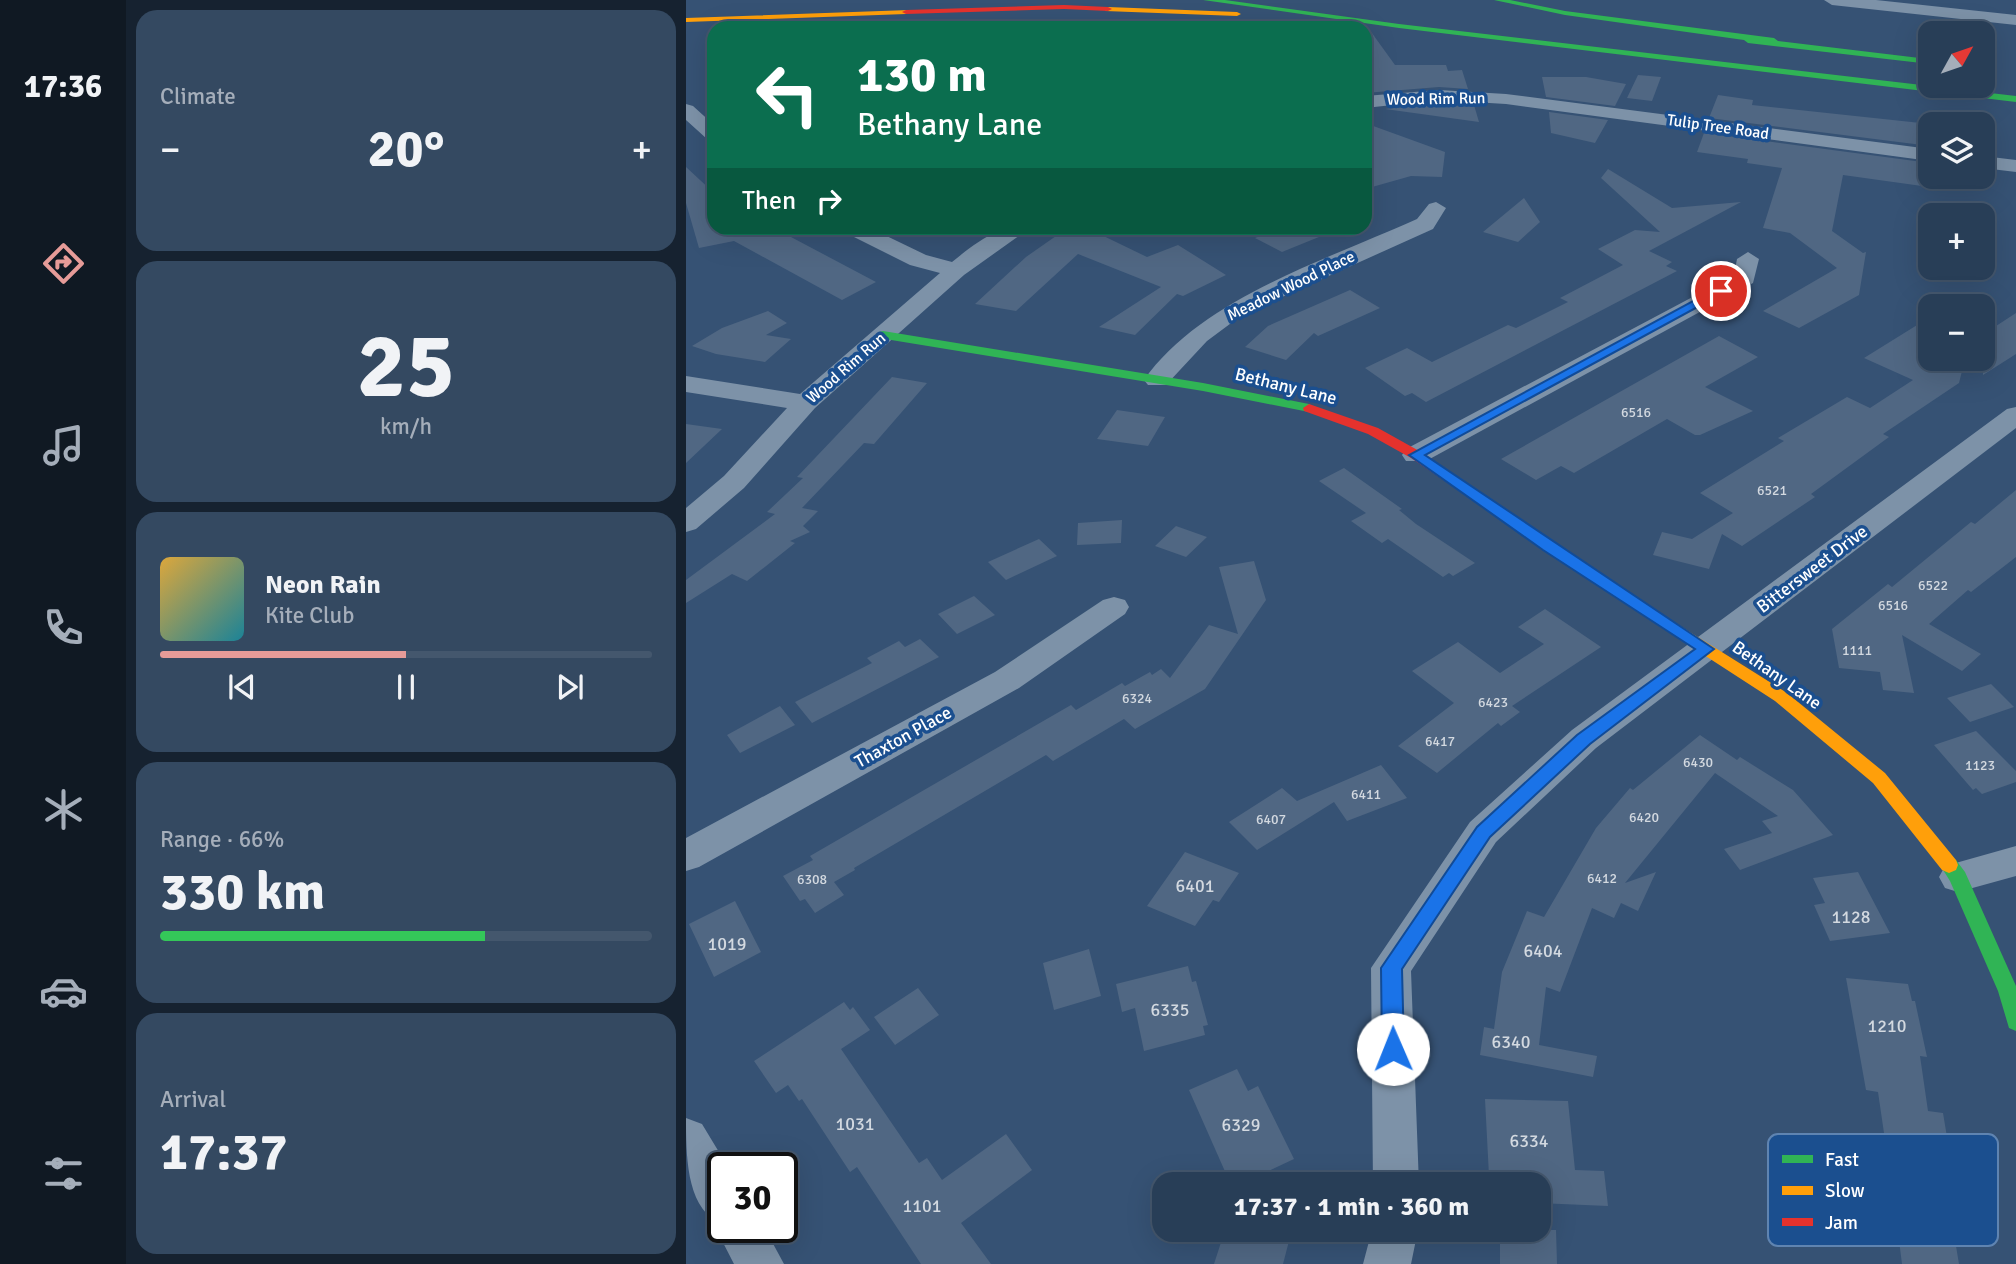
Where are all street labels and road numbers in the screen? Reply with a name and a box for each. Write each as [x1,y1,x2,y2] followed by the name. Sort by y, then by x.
[1387,88,1485,110] street label: Wood Rim Run
[1666,110,1770,144] street label: Tulip Tree Road
[1224,246,1358,326] street label: Meadow Wood Place
[802,328,890,408] street label: Wood Rim Run
[1233,363,1339,409] street label: Bethany Lane
[1752,520,1872,618] street label: Bittersweet Drive
[1728,636,1826,714] street label: Bethany Lane
[851,701,955,773] street label: Thaxton Place

